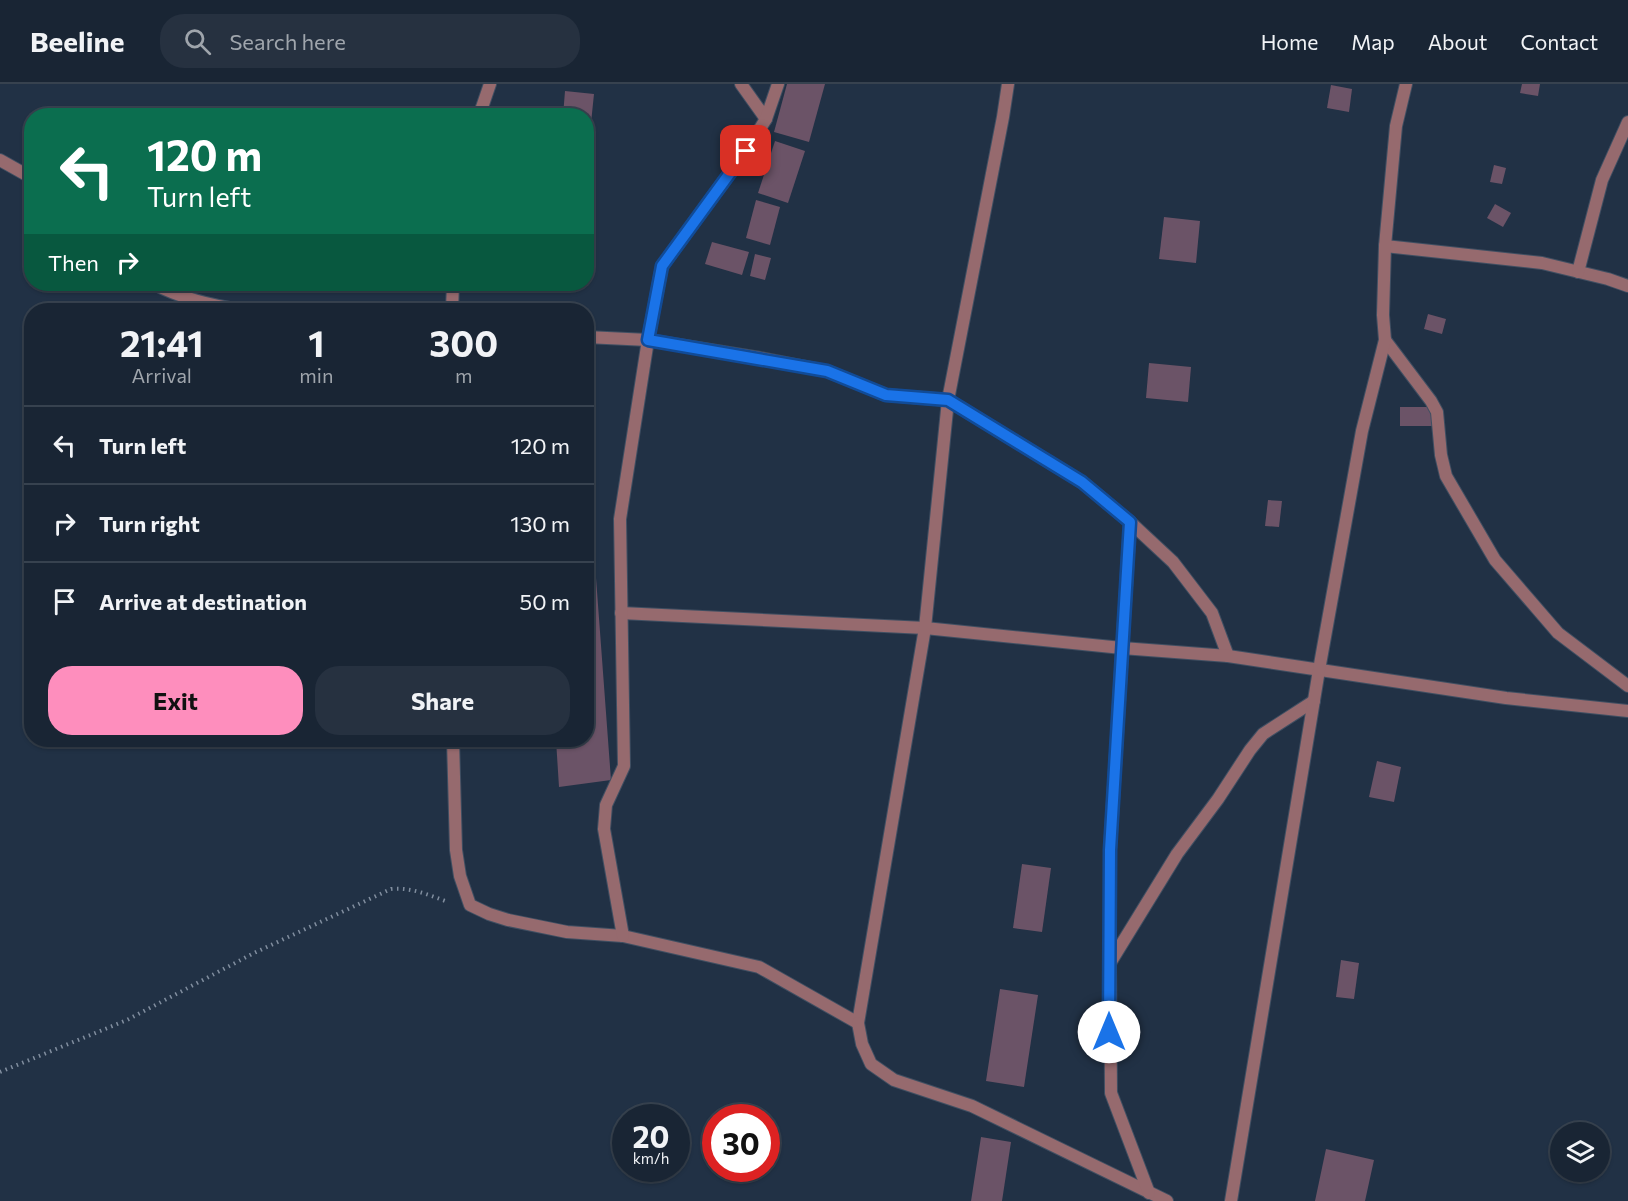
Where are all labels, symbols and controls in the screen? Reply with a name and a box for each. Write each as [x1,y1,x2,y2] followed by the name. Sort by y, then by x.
[160,14,580,68] search box
[30,24,124,58] text: Beeline
[181,25,214,58] icon: search
[229,28,346,55] text: Search here
[1261,29,1318,54] text: Home
[1351,29,1395,54] text: Map
[1428,29,1487,54] text: About
[1520,29,1598,54] text: Contact
[720,125,771,176] pin
[147,128,262,180] text: 120 m
[48,132,126,210] icon: left
[729,134,762,167] icon: arrive
[147,180,251,213] text: Turn left
[111,246,144,279] icon: right
[48,249,99,276] text: Then
[120,320,203,364] text: 21:41
[308,320,325,364] text: 1
[429,320,498,364] text: 300
[131,363,192,387] text: Arrival
[299,363,333,387] text: min
[455,363,472,387] text: m
[48,429,81,462] icon: left
[99,432,186,459] text: Turn left
[511,432,570,459] text: 120 m
[48,507,81,540] icon: right
[99,510,200,537] text: Turn right
[510,510,570,537] text: 130 m
[48,585,81,618] icon: arrive
[99,588,307,615] text: Arrive at destination
[520,588,570,615] text: 50 m
[48,666,303,735] button: Exit
[315,666,570,735] button: Share
[1077,1000,1141,1064] position arrow
[702,1104,780,1182] speed limit sign: 30
[633,1117,669,1154] text: 20
[1550,1122,1610,1182] map controls
[1550,1122,1610,1182] button: layers
[633,1149,669,1167] text: km/h

